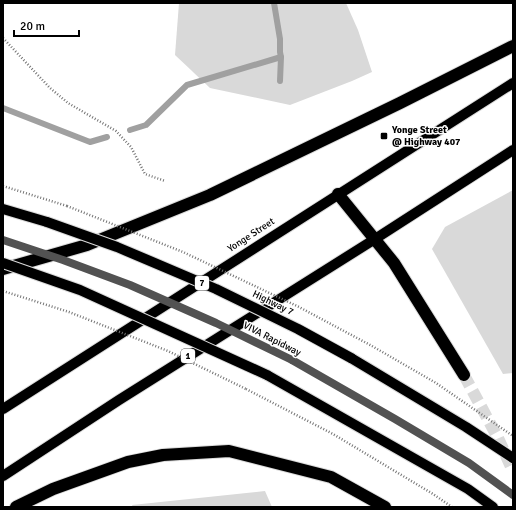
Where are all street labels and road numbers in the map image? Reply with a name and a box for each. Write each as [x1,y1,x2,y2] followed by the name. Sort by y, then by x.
[225,215,277,255] street label: Yonge Street
[195,276,209,290] road number: 7
[250,288,296,318] street label: Highway 7
[241,319,303,359] street label: VIVA Rapidway
[181,349,195,363] road number: 1

